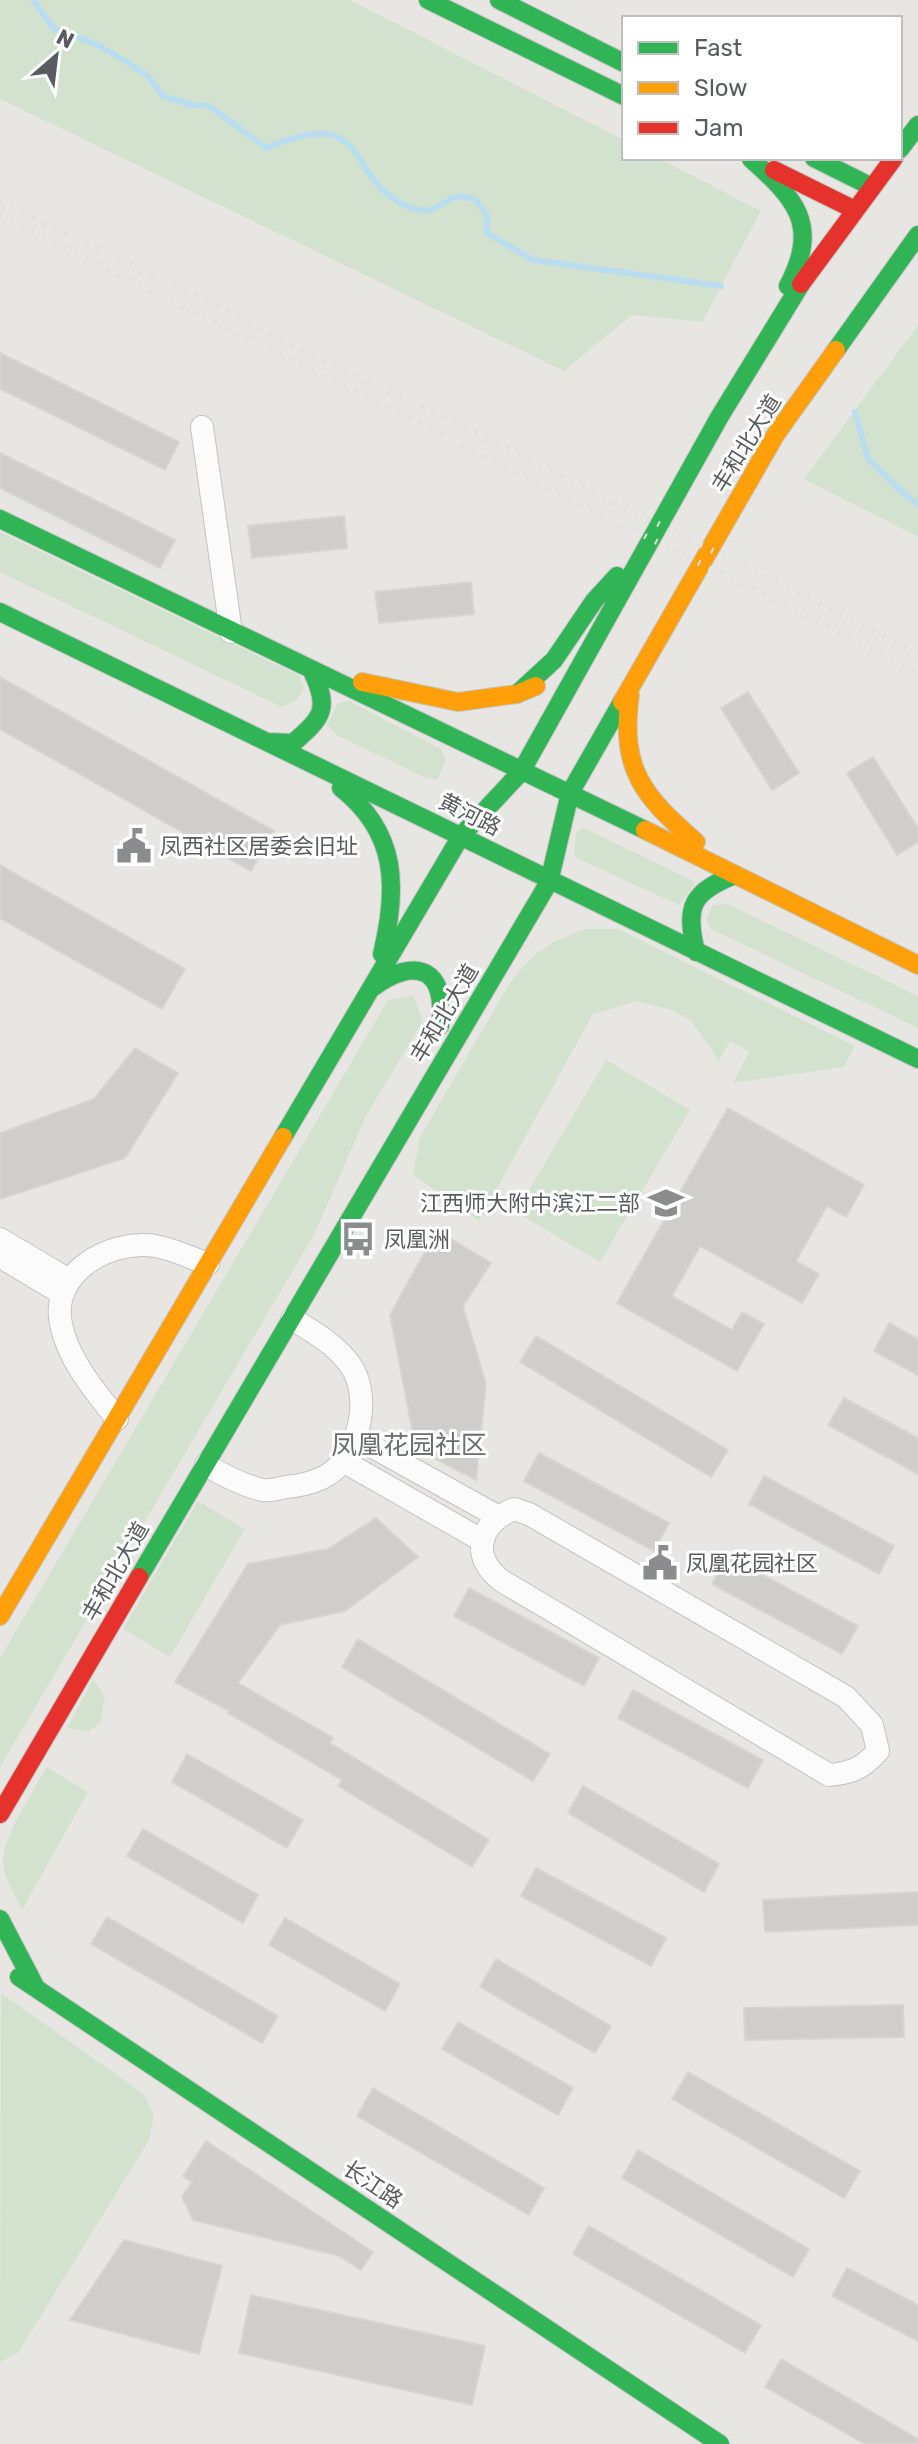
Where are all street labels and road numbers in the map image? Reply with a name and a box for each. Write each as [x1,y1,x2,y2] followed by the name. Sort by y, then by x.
[706,389,787,497] street label: 丰和北大道
[434,787,505,841] street label: 黄河路
[405,959,484,1067] street label: 丰和北大道
[76,1517,155,1626] street label: 丰和北大道
[338,2155,408,2214] street label: 长江路

